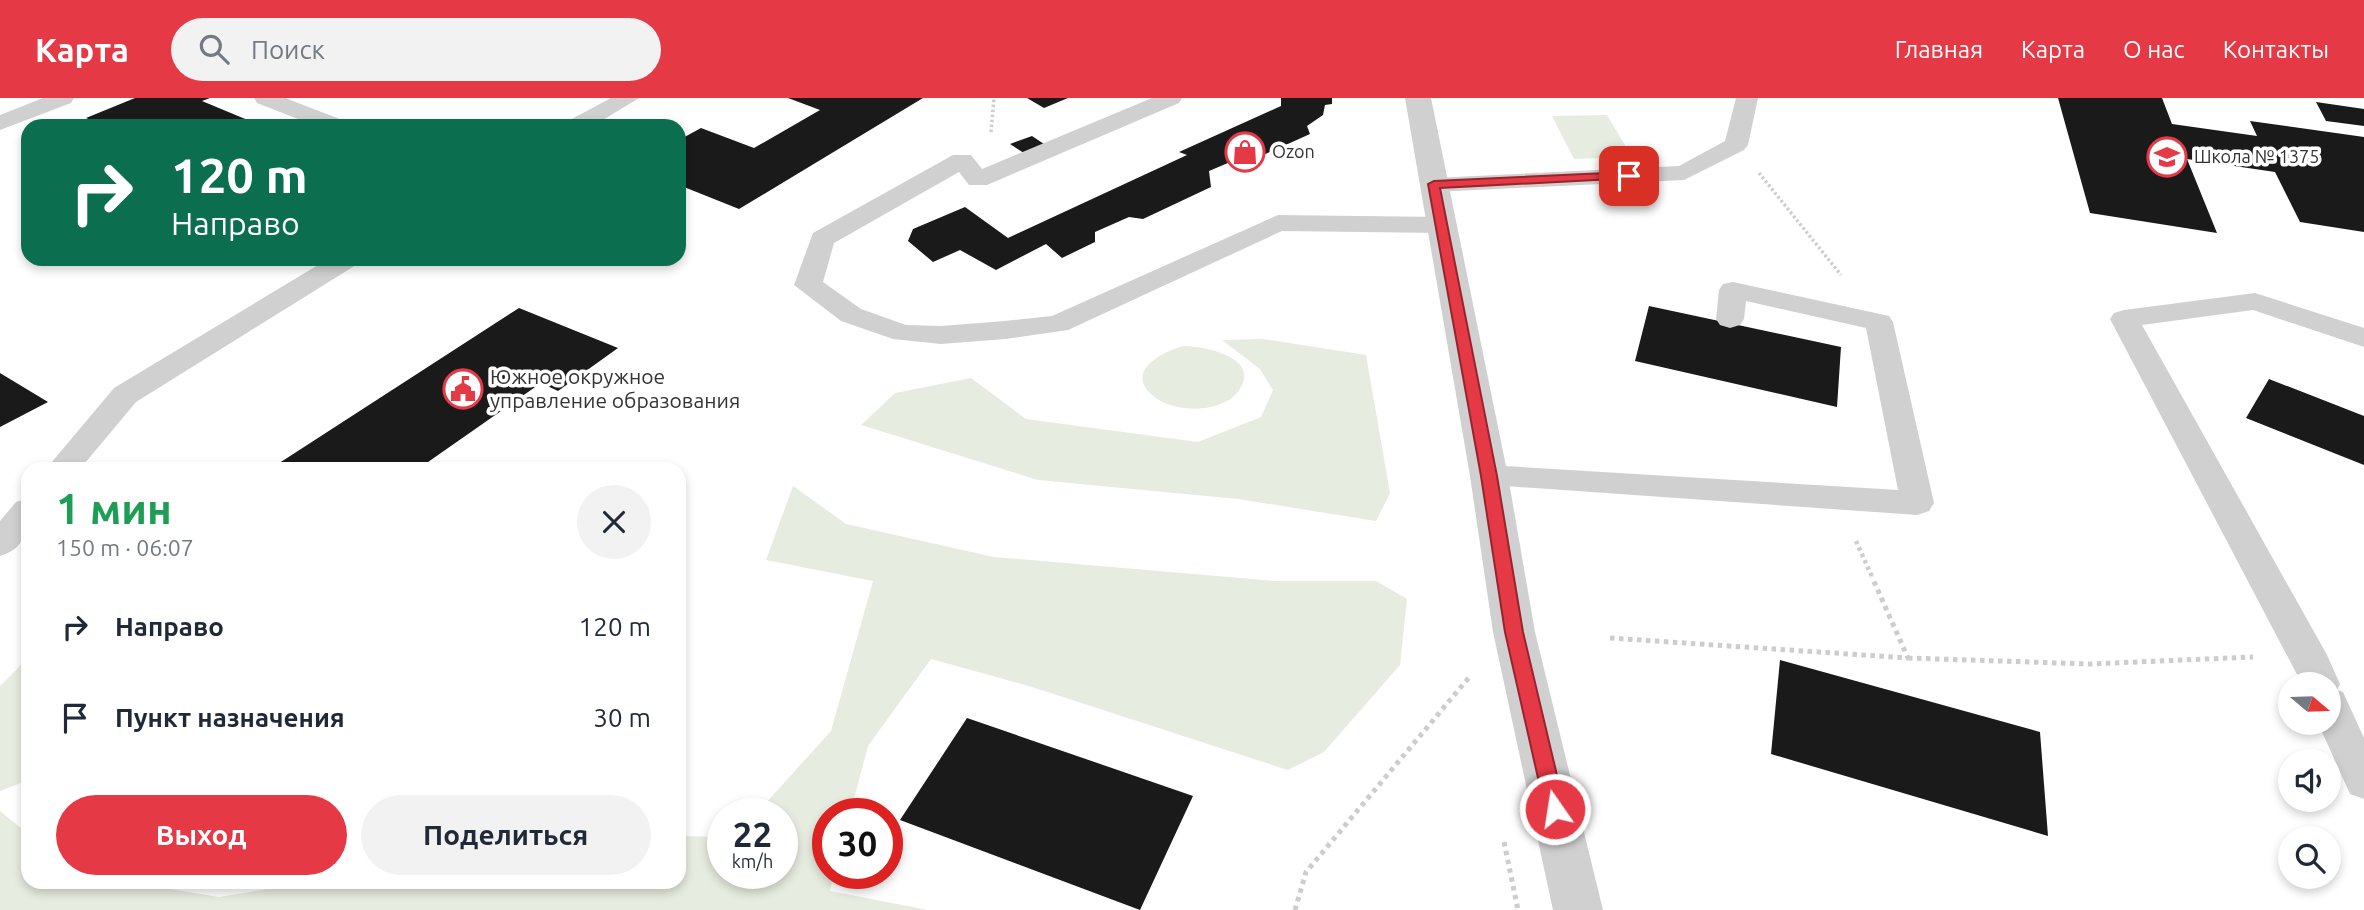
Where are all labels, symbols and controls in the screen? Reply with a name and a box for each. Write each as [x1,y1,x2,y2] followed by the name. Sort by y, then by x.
[171,18,661,81] search box
[195,30,233,68] icon: search
[35,31,129,68] text: Карта
[251,35,325,64] text: Поиск
[1895,36,1983,63] text: Главная
[2021,36,2085,63] text: Карта
[2123,36,2185,63] text: О нас
[2223,36,2329,63] text: Контакты
[1224,131,1266,173] shop icon: Ozon
[2146,136,2188,178] school or university icon: Школа № 1375
[1272,141,1315,161] place label: Ozon
[1599,146,1659,206] pin
[2194,146,2319,166] place label: Школа № 1375
[56,147,147,238] icon: right
[171,147,308,202] text: 120 m
[1610,157,1648,195] icon: arrive
[171,205,300,241] text: Направо
[490,364,740,412] place label: Южное окружное управление образования
[442,368,484,410] public building icon: Южное окружное управление образования
[56,485,172,532] text: 1 мин
[577,485,651,559] button: close
[56,535,194,560] text: 150 m · 06:07
[56,608,94,646] icon: right
[115,612,224,641] text: Направо
[579,612,651,641] text: 120 m
[2278,672,2342,735] north arrow
[2278,672,2341,889] map controls
[56,699,94,737] icon: arrive
[115,703,345,732] text: Пункт назначения
[593,703,651,732] text: 30 m
[2278,749,2341,812] button: sound
[1518,772,1592,846] position arrow
[56,795,347,875] button: Выход
[361,795,651,875] button: Поделиться
[812,798,903,889] speed limit sign: 30
[733,814,772,854] text: 22
[2278,826,2341,889] button: search
[732,851,773,871] text: km/h

